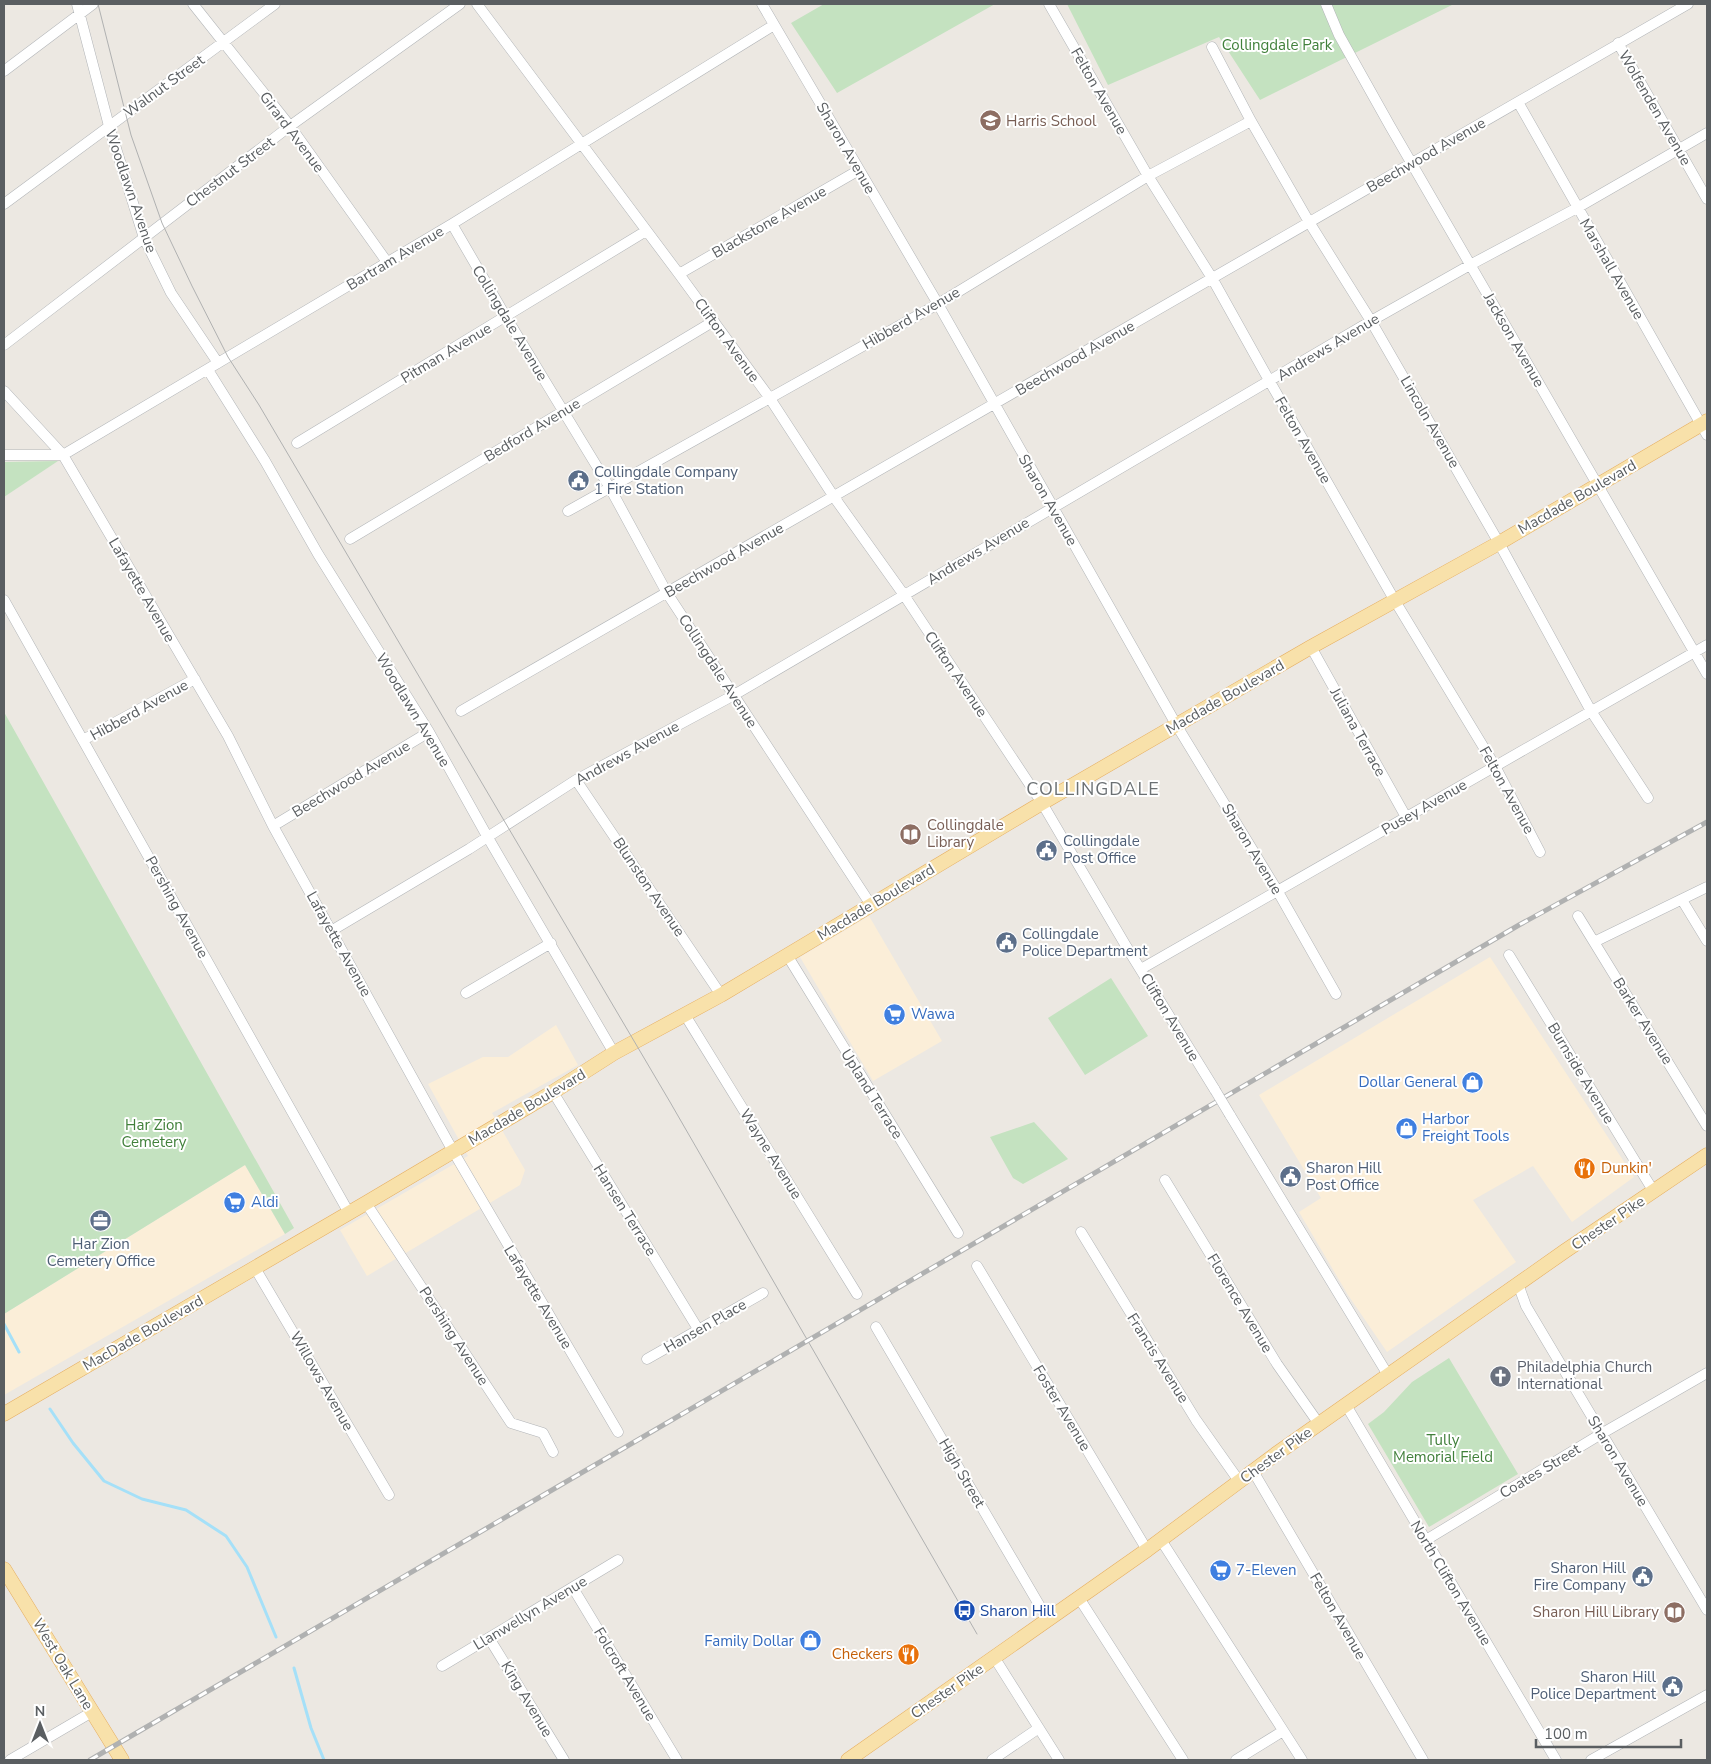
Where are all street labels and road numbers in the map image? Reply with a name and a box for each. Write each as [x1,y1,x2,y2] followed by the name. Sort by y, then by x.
[1066,44,1132,138] street label: Felton Avenue
[1614,47,1696,169] street label: Wolfenden Avenue
[120,50,209,122] street label: Walnut Street
[255,87,329,177] street label: Girard Avenue
[812,99,880,198] street label: Sharon Avenue
[1363,113,1489,197] street label: Beechwood Avenue
[100,127,162,255] street label: Woodlawn Avenue
[182,132,279,212] street label: Chestnut Street
[708,181,830,263] street label: Blackstone Avenue
[1575,215,1649,323] street label: Marshall Avenue
[343,221,447,295] street label: Bartram Avenue
[468,261,552,385] street label: Collingdale Avenue
[859,282,963,354] street label: Hibberd Avenue
[1478,288,1549,391] street label: Jackson Avenue
[690,294,764,386] street label: Clifton Avenue
[1273,309,1383,385] street label: Andrews Avenue
[1012,316,1138,400] street label: Beechwood Avenue
[397,318,495,388] street label: Pitman Avenue
[1396,372,1464,472] street label: Lincoln Avenue
[480,393,584,467] street label: Bedford Avenue
[1270,393,1336,487] street label: Felton Avenue
[1014,451,1082,550] street label: Sharon Avenue
[1514,455,1640,539] street label: Macdade Boulevard
[923,513,1033,589] street label: Andrews Avenue
[661,518,787,602] street label: Beechwood Avenue
[104,534,180,646] street label: Lafayette Avenue
[674,610,762,732] street label: Collingdale Avenue
[920,627,992,721] street label: Clifton Avenue
[371,649,455,771] street label: Woodlawn Avenue
[1162,655,1288,739] street label: Macdade Boulevard
[86,675,192,745] street label: Hibberd Avenue
[1325,683,1391,780] street label: Juliana Terrace
[571,716,683,790] street label: Andrews Avenue
[288,736,414,822] street label: Beechwood Avenue
[1475,743,1539,837] street label: Felton Avenue
[1378,774,1470,840] street label: Pusey Avenue
[1217,800,1287,898] street label: Sharon Avenue
[608,833,690,941] street label: Blunston Avenue
[141,852,213,962] street label: Pershing Avenue
[814,859,938,945] street label: Macdade Boulevard
[302,888,376,1000] street label: Lafayette Avenue
[1136,969,1204,1065] street label: Clifton Avenue
[1608,974,1678,1068] street label: Barker Avenue
[1543,1019,1619,1127] street label: Burnside Avenue
[836,1045,908,1143] street label: Upland Terrace
[465,1064,589,1150] street label: Macdade Boulevard
[735,1105,807,1203] street label: Wayne Avenue
[589,1160,661,1260] street label: Hansen Terrace
[1567,1191,1649,1255] street label: Chester Pike
[499,1241,577,1353] street label: Lafayette Avenue
[1202,1250,1278,1356] street label: Florence Avenue
[415,1283,493,1389] street label: Pershing Avenue
[79,1290,207,1376] street label: MacDade Boulevard
[660,1294,750,1358] street label: Hansen Place
[1122,1309,1194,1407] street label: Francis Avenue
[285,1328,359,1434] street label: Willows Avenue
[1028,1361,1096,1455] street label: Foster Avenue
[1583,1412,1653,1510] street label: Sharon Avenue
[1236,1422,1316,1488] street label: Chester Pike
[934,1435,990,1512] street label: High Street
[1496,1439,1585,1503] street label: Coates Street
[1406,1517,1496,1649] street label: North Clifton Avenue
[1305,1569,1371,1663] street label: Felton Avenue
[469,1571,591,1655] street label: Llanwellyn Avenue
[28,1615,98,1713] street label: West Oak Lane
[589,1623,661,1725] street label: Folcroft Avenue
[497,1657,557,1741] street label: King Avenue
[907,1659,987,1723] street label: Chester Pike

